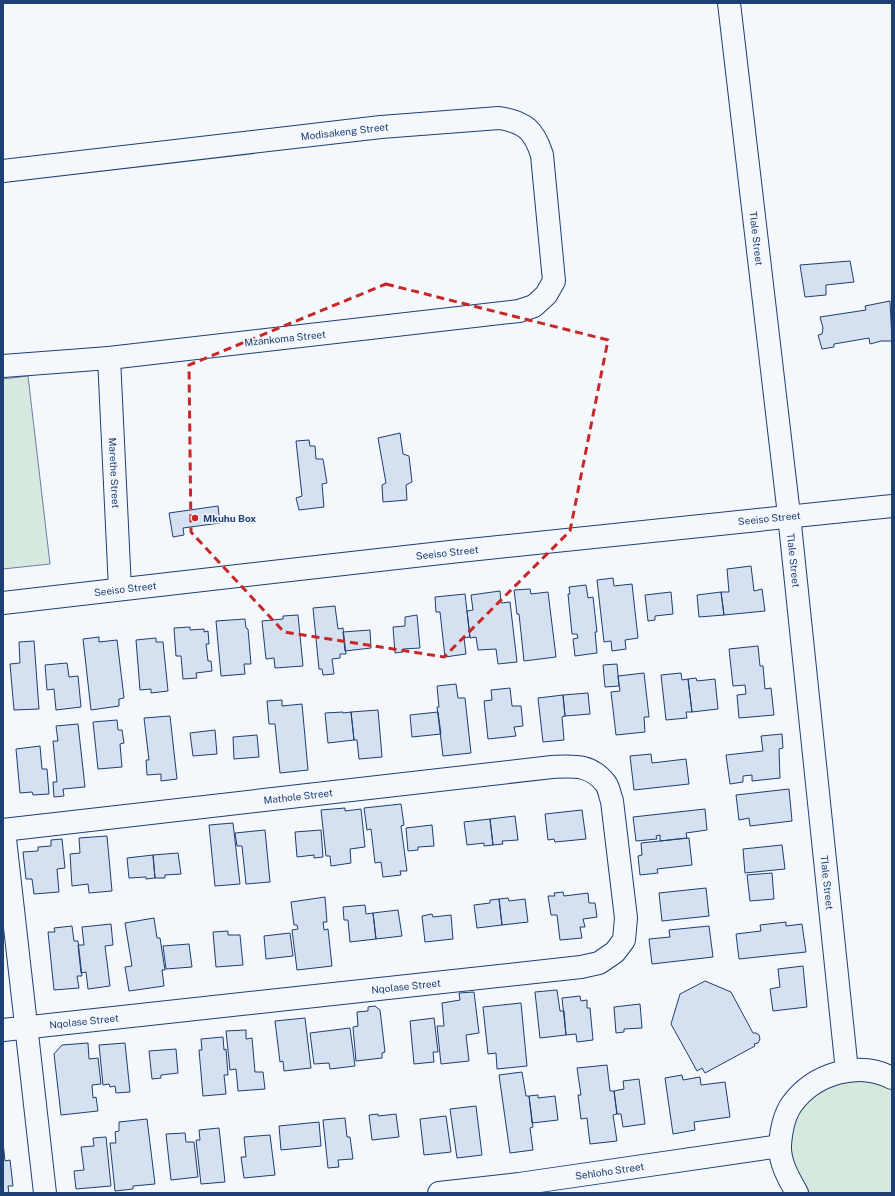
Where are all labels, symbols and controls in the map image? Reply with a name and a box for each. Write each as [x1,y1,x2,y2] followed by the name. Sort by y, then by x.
[300,120,389,142] street label: Modisakeng Street
[747,211,766,266] street label: Tlale Street
[244,328,326,348] street label: Mzankoma Street
[107,437,122,509] street label: Marethe Street
[737,509,801,527] street label: Seeiso Street
[203,512,256,524] place label: Mkuhu Box
[190,513,200,523] marker: Mkuhu Box
[785,533,803,588] street label: Tlale Street
[415,543,479,562] street label: Seeiso Street
[93,579,157,598] street label: Seeiso Street
[263,786,333,806] street label: Mathole Street
[819,855,836,910] street label: Tlale Street
[371,976,441,996] street label: Nqolase Street
[49,1011,119,1031] street label: Nqolase Street
[574,1160,645,1182] street label: Sehloho Street

